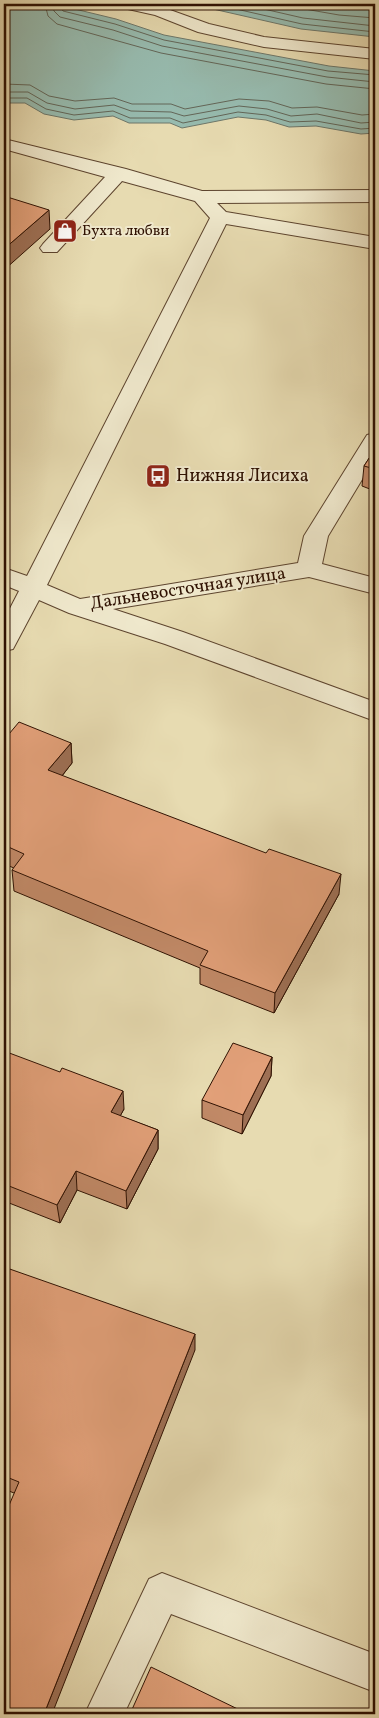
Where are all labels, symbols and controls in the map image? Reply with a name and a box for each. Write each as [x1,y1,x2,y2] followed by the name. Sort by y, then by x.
[52,218,78,244] shop icon: Бухта любви
[82,221,169,242] place label: Бухта любви
[145,463,171,489] bus stop icon: Нижняя Лисиха
[176,464,309,489] place label: Нижняя Лисиха
[88,561,288,617] street label: Дальневосточная улица

